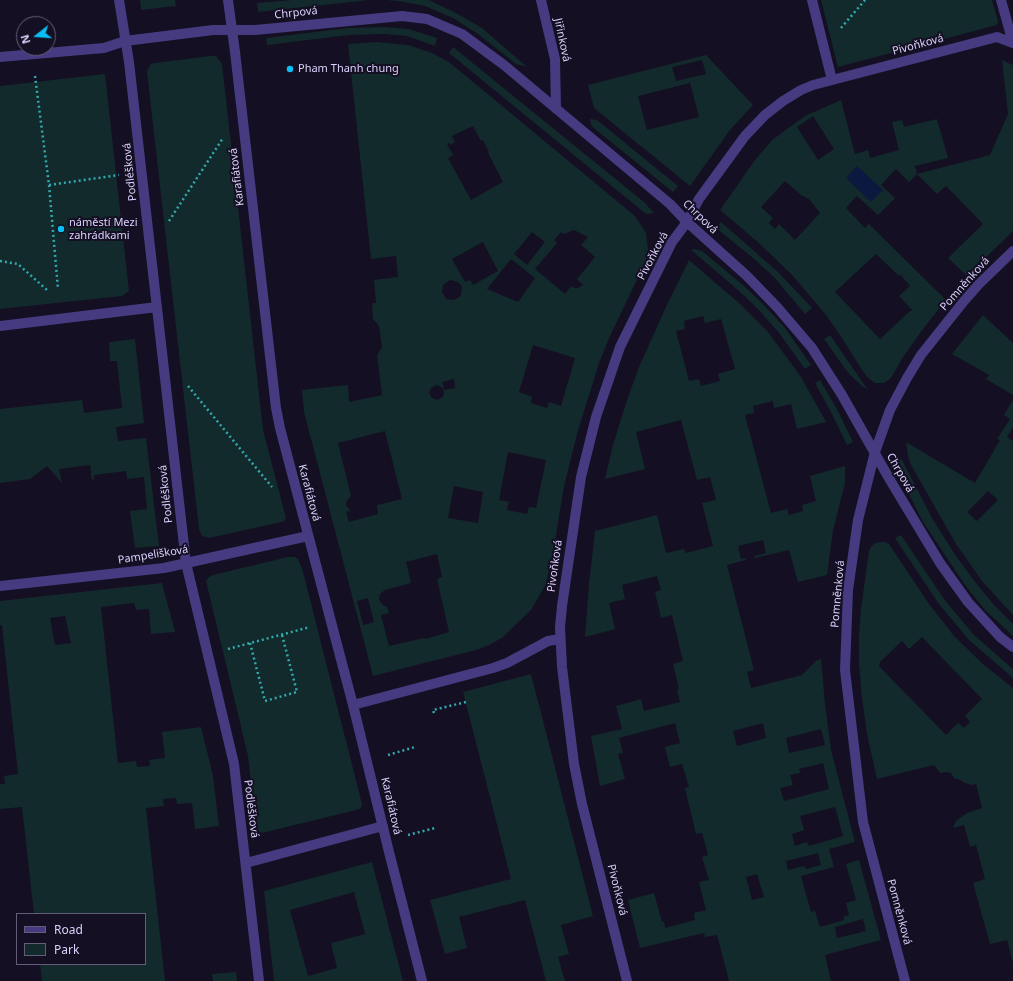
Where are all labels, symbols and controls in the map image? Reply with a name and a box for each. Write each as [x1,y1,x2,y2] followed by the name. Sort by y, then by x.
[274,4,318,22] street label: Chrpová
[16,16,56,56] north arrow
[551,17,573,63] street label: Jiřinková
[891,32,945,58] street label: Pivoňková
[17,33,33,46] text: N
[298,62,399,76] place label: Pham Thanh chung
[285,64,295,74] marker: Pham Thanh chung
[120,142,140,202] street label: Podléšková
[227,147,247,207] street label: Karafiátová
[680,197,720,237] street label: Chrpová
[69,216,137,242] place label: náměstí Mezi zahrádkami
[56,224,66,234] marker: náměstí Mezi zahrádkami
[635,230,671,282] street label: Pivoňková
[938,255,992,313] street label: Pomněnková
[883,451,917,495] street label: Chrpová
[295,463,323,523] street label: Karafiátová
[156,464,176,524] street label: Podléšková
[545,539,565,593] street label: Pivoňková
[117,543,189,567] street label: Pampelišková
[828,560,848,628] street label: Pomněnková
[378,776,404,836] street label: Karafiátová
[241,779,261,839] street label: Podléšková
[604,863,630,917] street label: Pivoňková
[884,878,914,946] street label: Pomněnková
[16,913,146,965] legend
[54,921,83,938] text: Road
[54,941,79,958] text: Park

